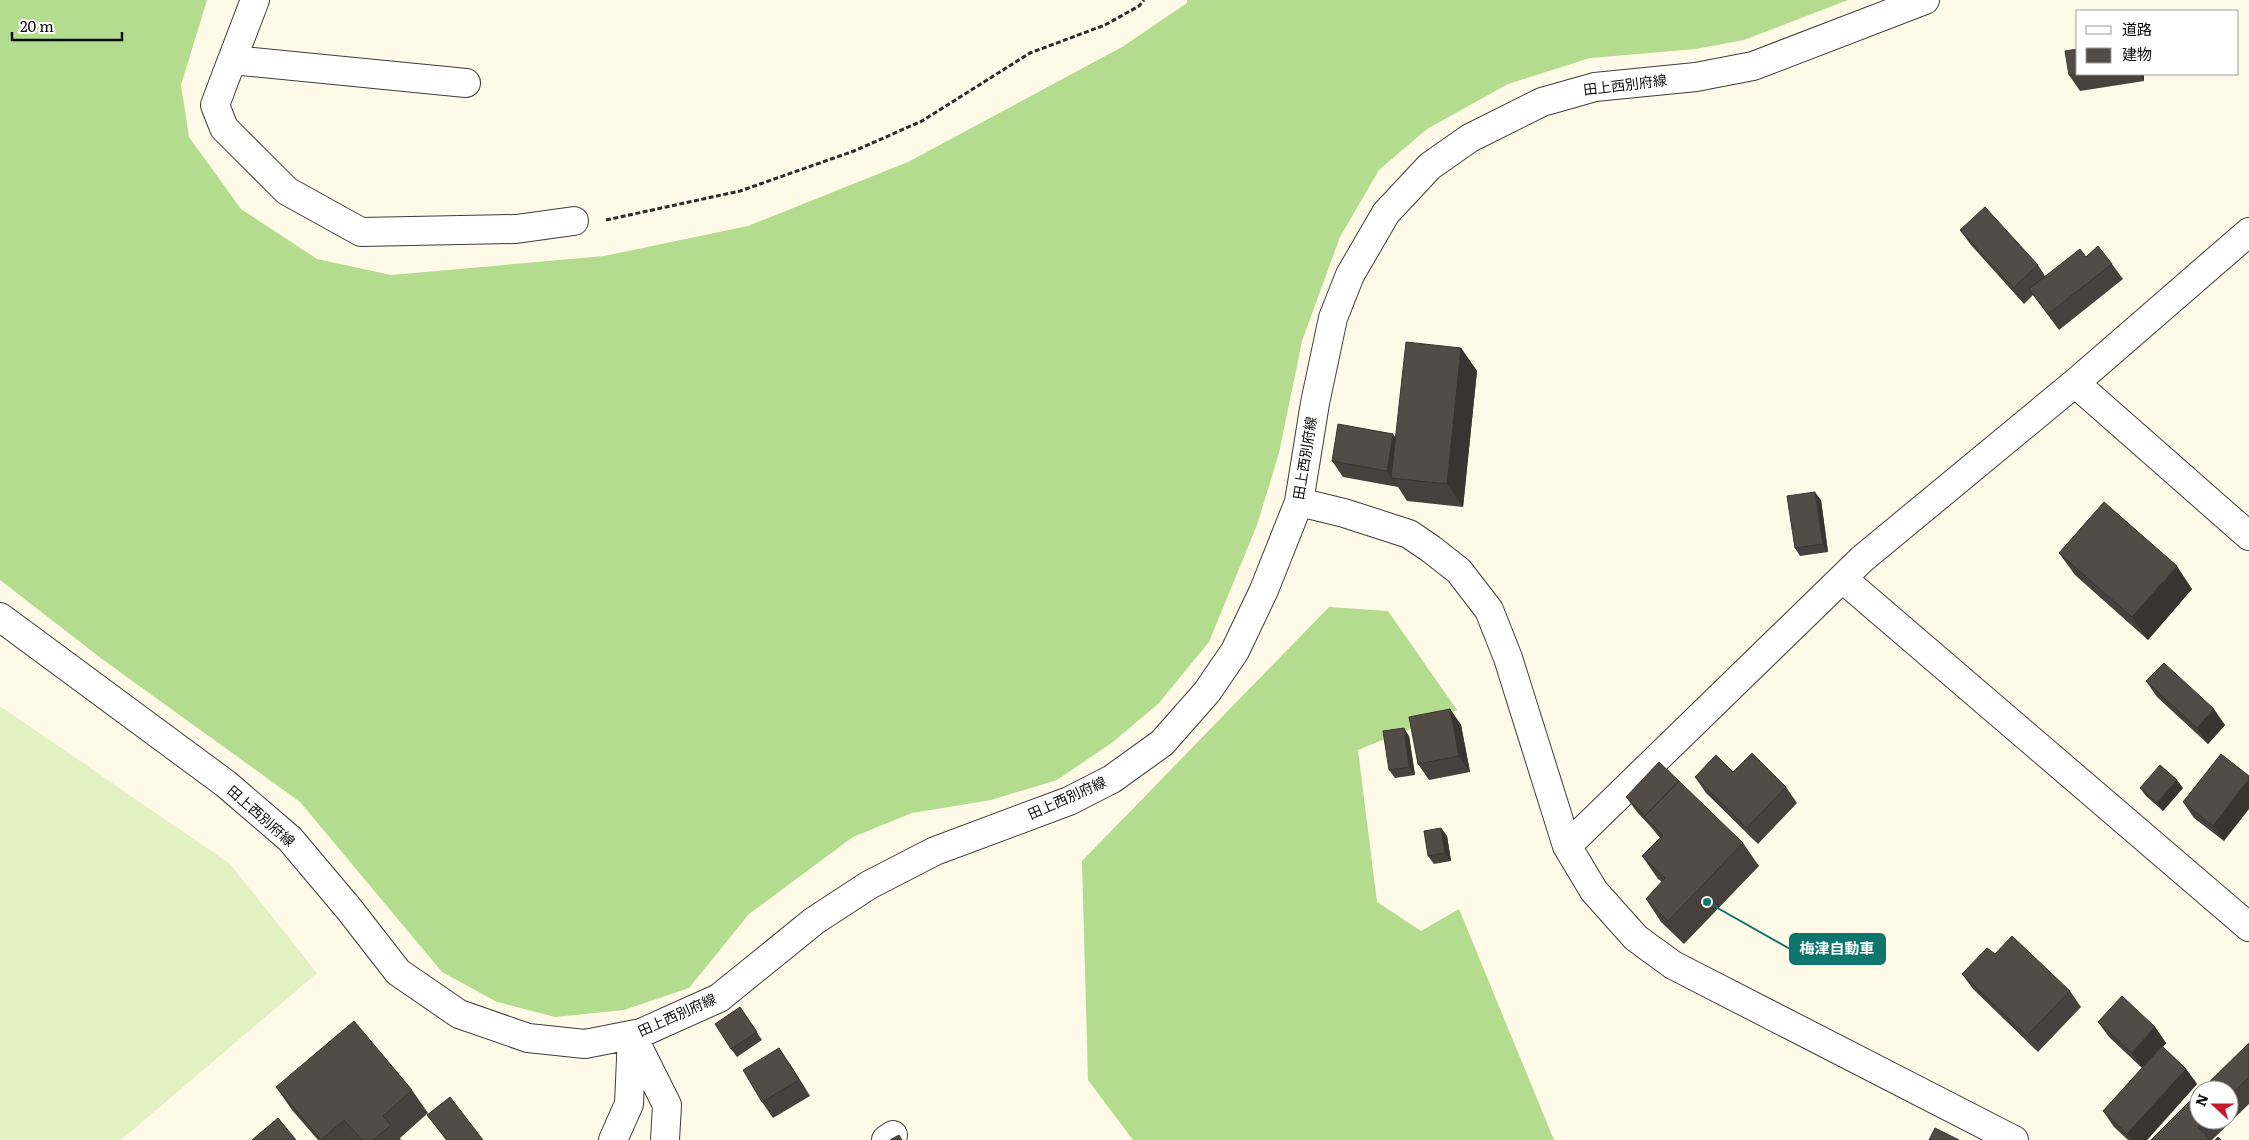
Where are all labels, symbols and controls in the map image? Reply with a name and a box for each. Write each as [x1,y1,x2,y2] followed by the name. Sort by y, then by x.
[12,10,122,42] scale bar
[2076,10,2239,75] legend
[20,14,54,37] text: 20 m
[2122,17,2152,40] text: 道路
[2122,42,2152,65] text: 建物
[1582,69,1668,99] street label: 田上西別府線
[1288,415,1320,501] street label: 田上西別府線
[1024,771,1109,823] street label: 田上西別府線
[223,780,300,850] street label: 田上西別府線
[1790,934,1885,964] callout: 梅津自動車
[1799,936,1875,959] text: 梅津自動車
[634,988,719,1040] street label: 田上西別府線
[2189,1080,2239,1130] north arrow
[2189,1091,2212,1109] text: N

